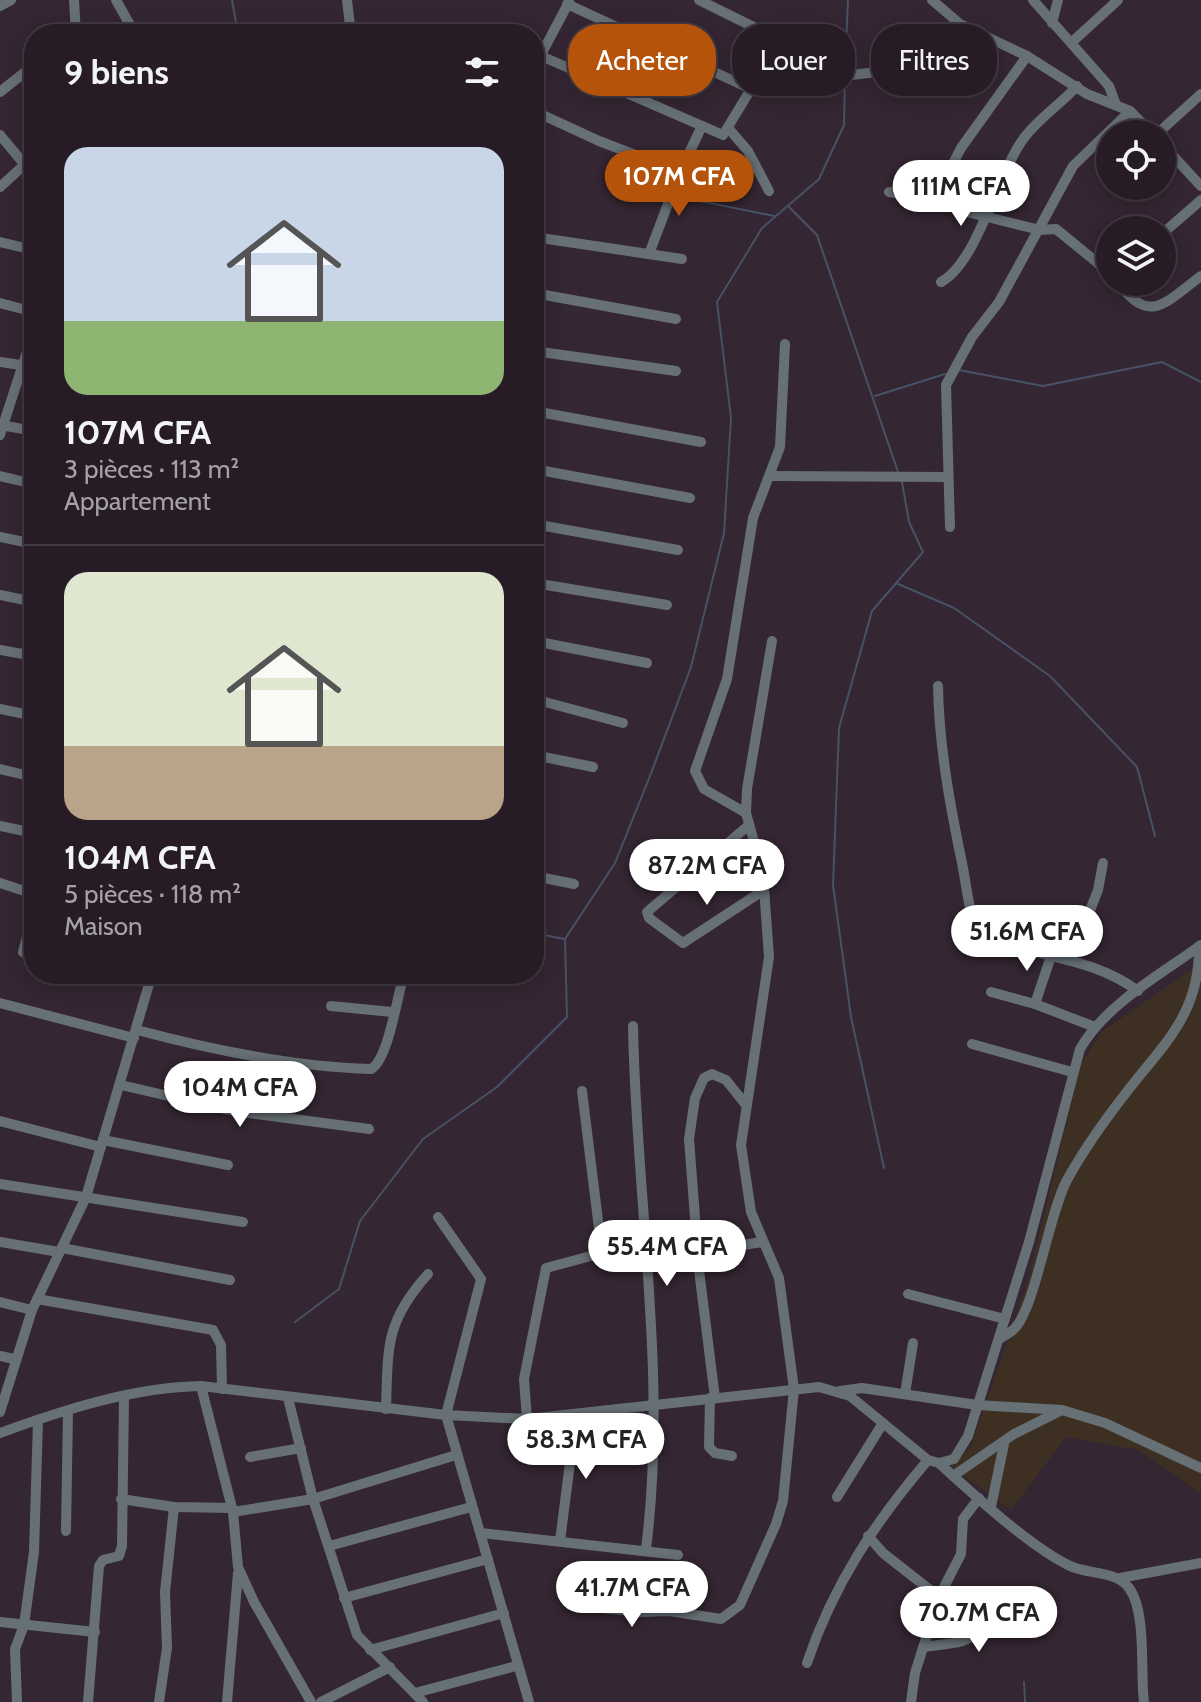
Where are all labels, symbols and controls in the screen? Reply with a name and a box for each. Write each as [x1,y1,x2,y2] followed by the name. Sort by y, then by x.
[568,24,716,96] chip: Acheter
[732,24,855,96] chip: Louer
[871,24,997,96] chip: Filtres
[460,50,504,94] icon: filters
[64,51,169,93] text: 9 biens
[1096,120,1176,296] map controls
[1096,120,1176,200] button: locate
[596,150,762,218] pin: 107M CFA
[623,160,735,192] text: 107M CFA
[878,160,1044,228] pin: 111M CFA
[911,170,1011,202] text: 111M CFA
[212,199,356,343] icon: home
[1096,216,1176,296] button: layers
[64,411,211,453] text: 107M CFA
[64,453,239,485] text: 3 pièces · 113 m²
[64,485,211,517] text: Appartement
[212,624,356,768] icon: home
[64,836,216,878] text: 104M CFA
[615,839,799,907] pin: 87.2M CFA
[647,849,767,881] text: 87.2M CFA
[64,878,241,910] text: 5 pièces · 118 m²
[935,905,1119,973] pin: 51.6M CFA
[64,910,143,942] text: Maison
[969,915,1085,947] text: 51.6M CFA
[157,1061,323,1129] pin: 104M CFA
[182,1071,298,1103] text: 104M CFA
[575,1220,759,1288] pin: 55.4M CFA
[606,1230,728,1262] text: 55.4M CFA
[494,1413,678,1481] pin: 58.3M CFA
[525,1423,647,1455] text: 58.3M CFA
[540,1561,724,1629] pin: 41.7M CFA
[574,1571,690,1603] text: 41.7M CFA
[887,1586,1071,1654] pin: 70.7M CFA
[918,1596,1040,1628] text: 70.7M CFA

